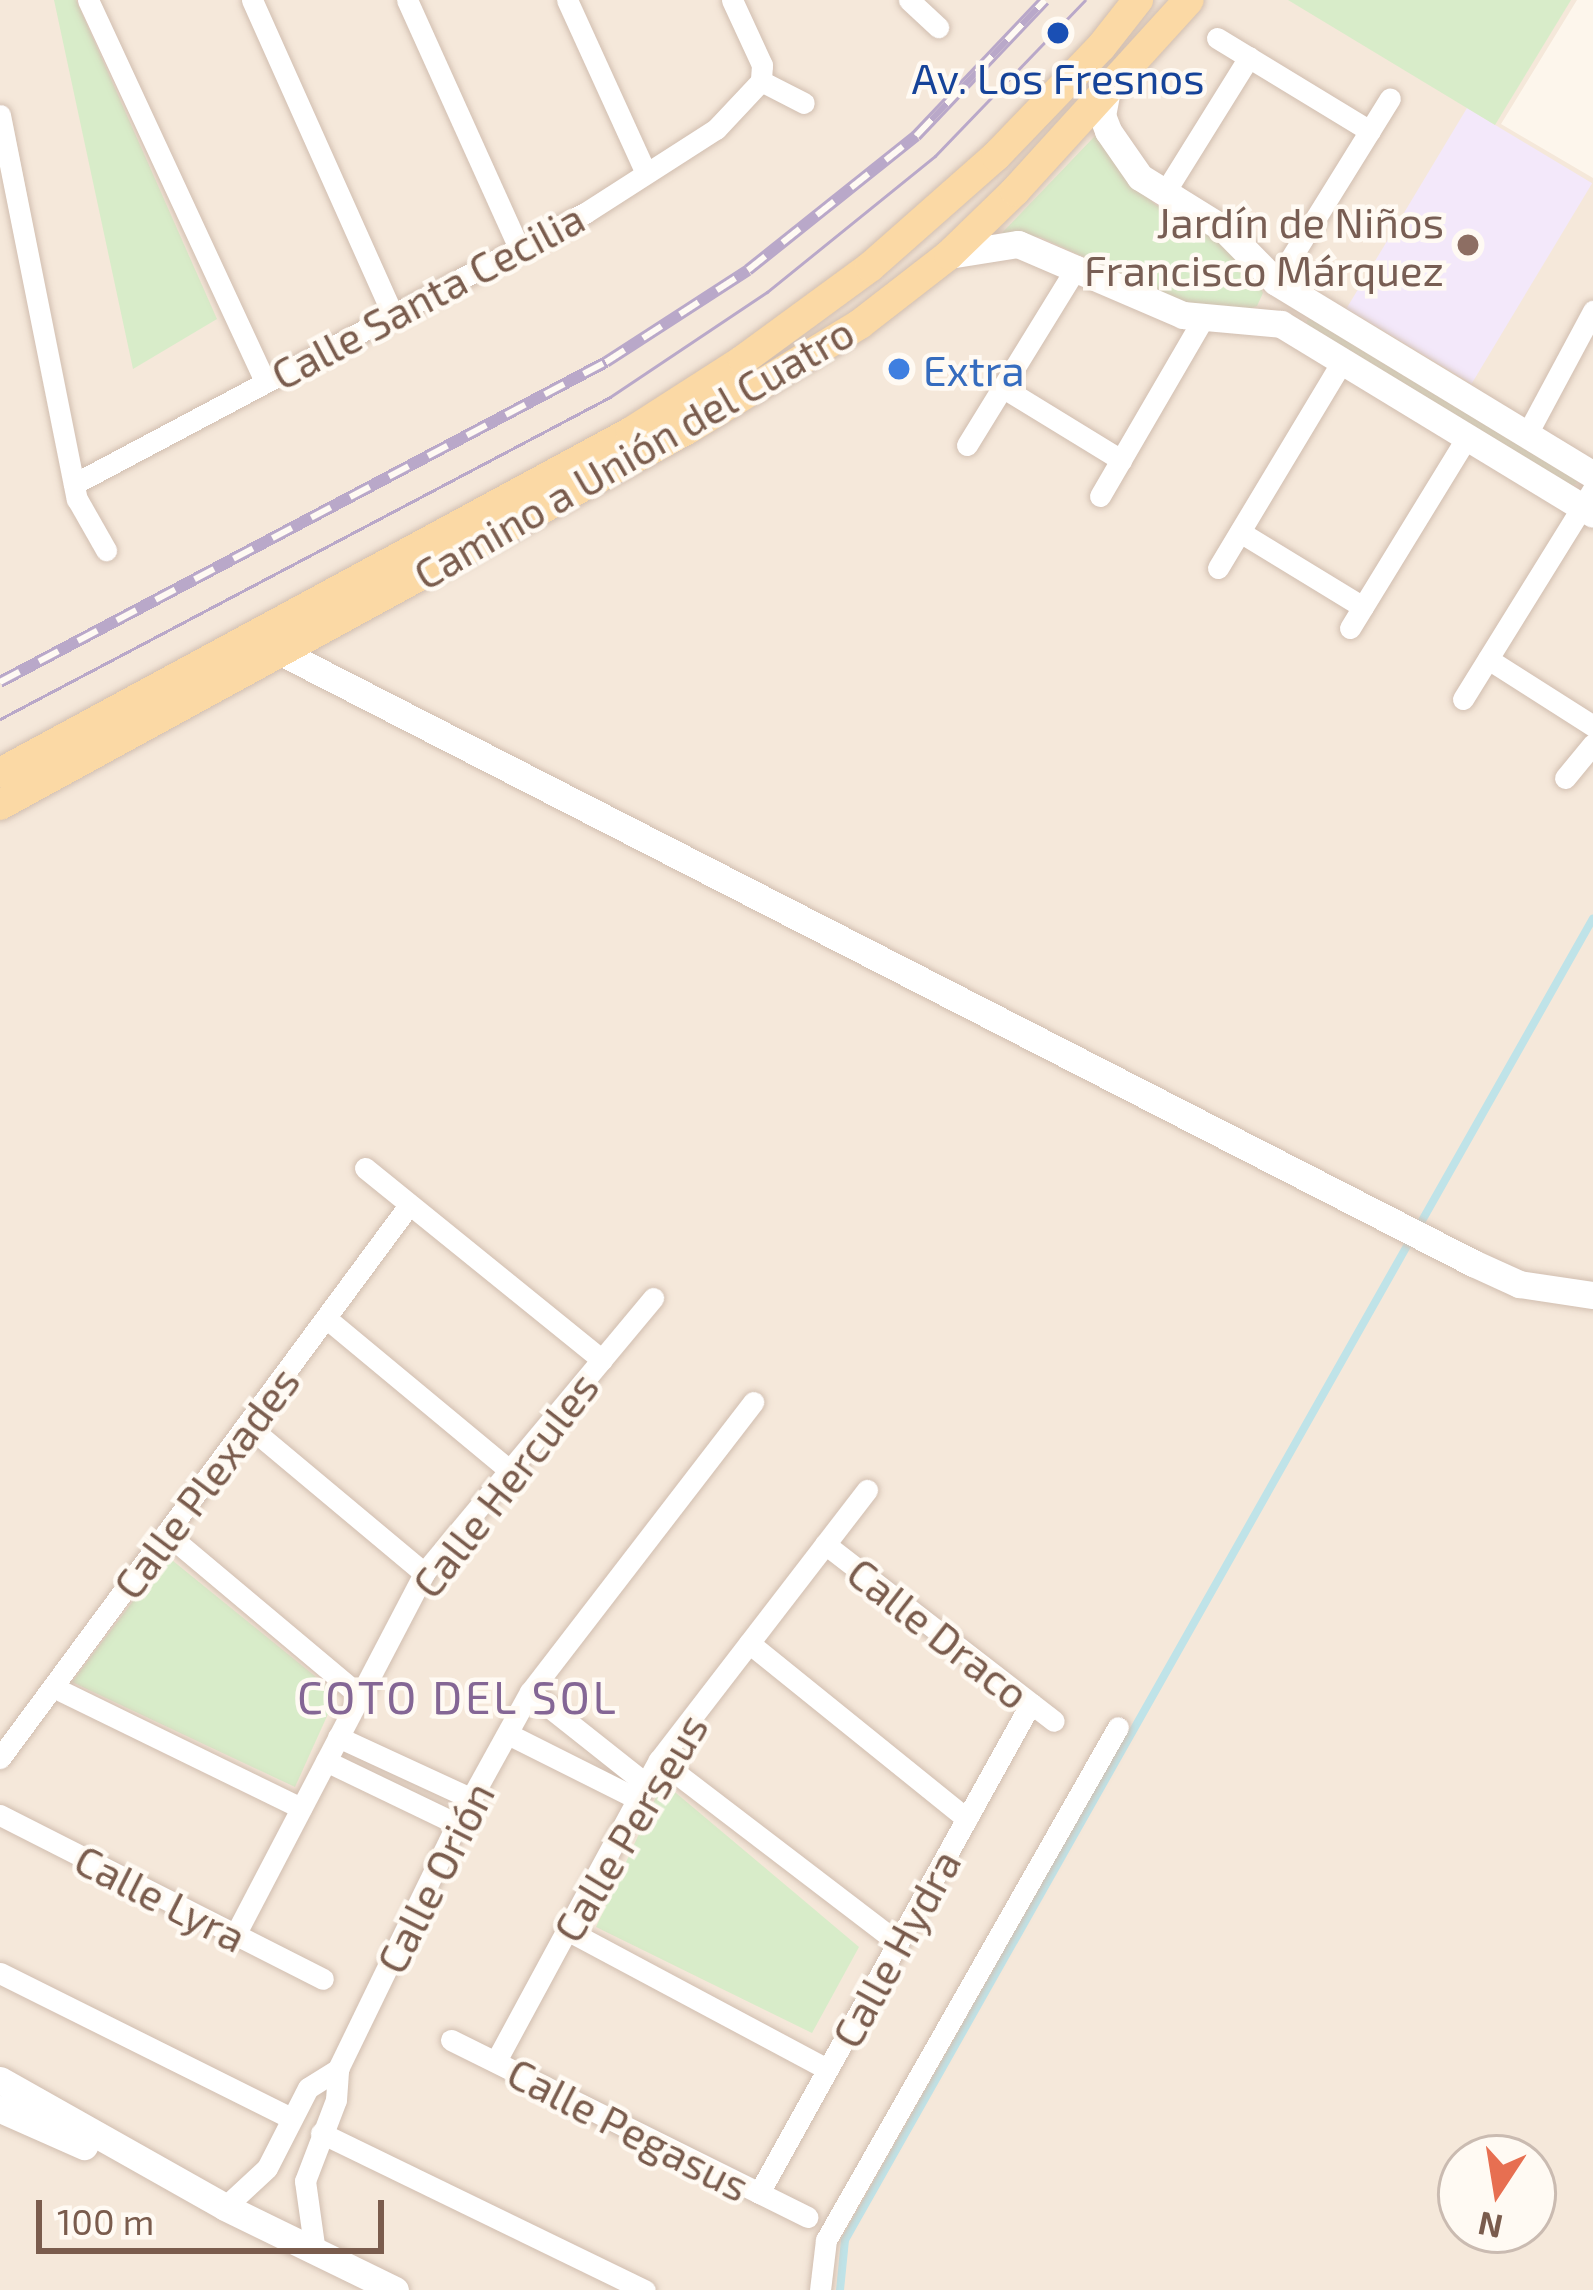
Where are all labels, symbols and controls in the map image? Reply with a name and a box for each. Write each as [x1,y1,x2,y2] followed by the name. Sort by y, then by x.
[1045,20,1071,46] marker: Av. Los Fresnos
[912,52,1204,102] place label: Av. Los Fresnos
[262,191,592,399] street label: Calle Santa Cecilia
[1084,196,1444,294] place label: Jardín de Niños Francisco Márquez
[1455,232,1481,258] marker: Jardín de Niños Francisco Márquez
[404,305,862,599] street label: Camino a Unión del Cuatro
[923,344,1025,394] place label: Extra
[886,356,912,382] marker: Extra
[102,1356,308,1608] street label: Calle Plexades
[401,1361,607,1607] street label: Calle Hercules
[838,1546,1040,1718] street label: Calle Draco
[297,1670,619,1724] district label: COTO DEL SOL
[541,1704,717,1950] street label: Calle Perseus
[364,1773,504,1981] street label: Calle Orión
[67,1833,255,1961] street label: Calle Lyra
[820,1840,970,2056] street label: Calle Hydra
[500,2046,758,2210] street label: Calle Pegasus
[1437,2134,1557,2254] north arrow
[42,2176,390,2250] scale bar
[57,2199,154,2242] text: 100 m
[1474,2204,1506,2248] text: N

